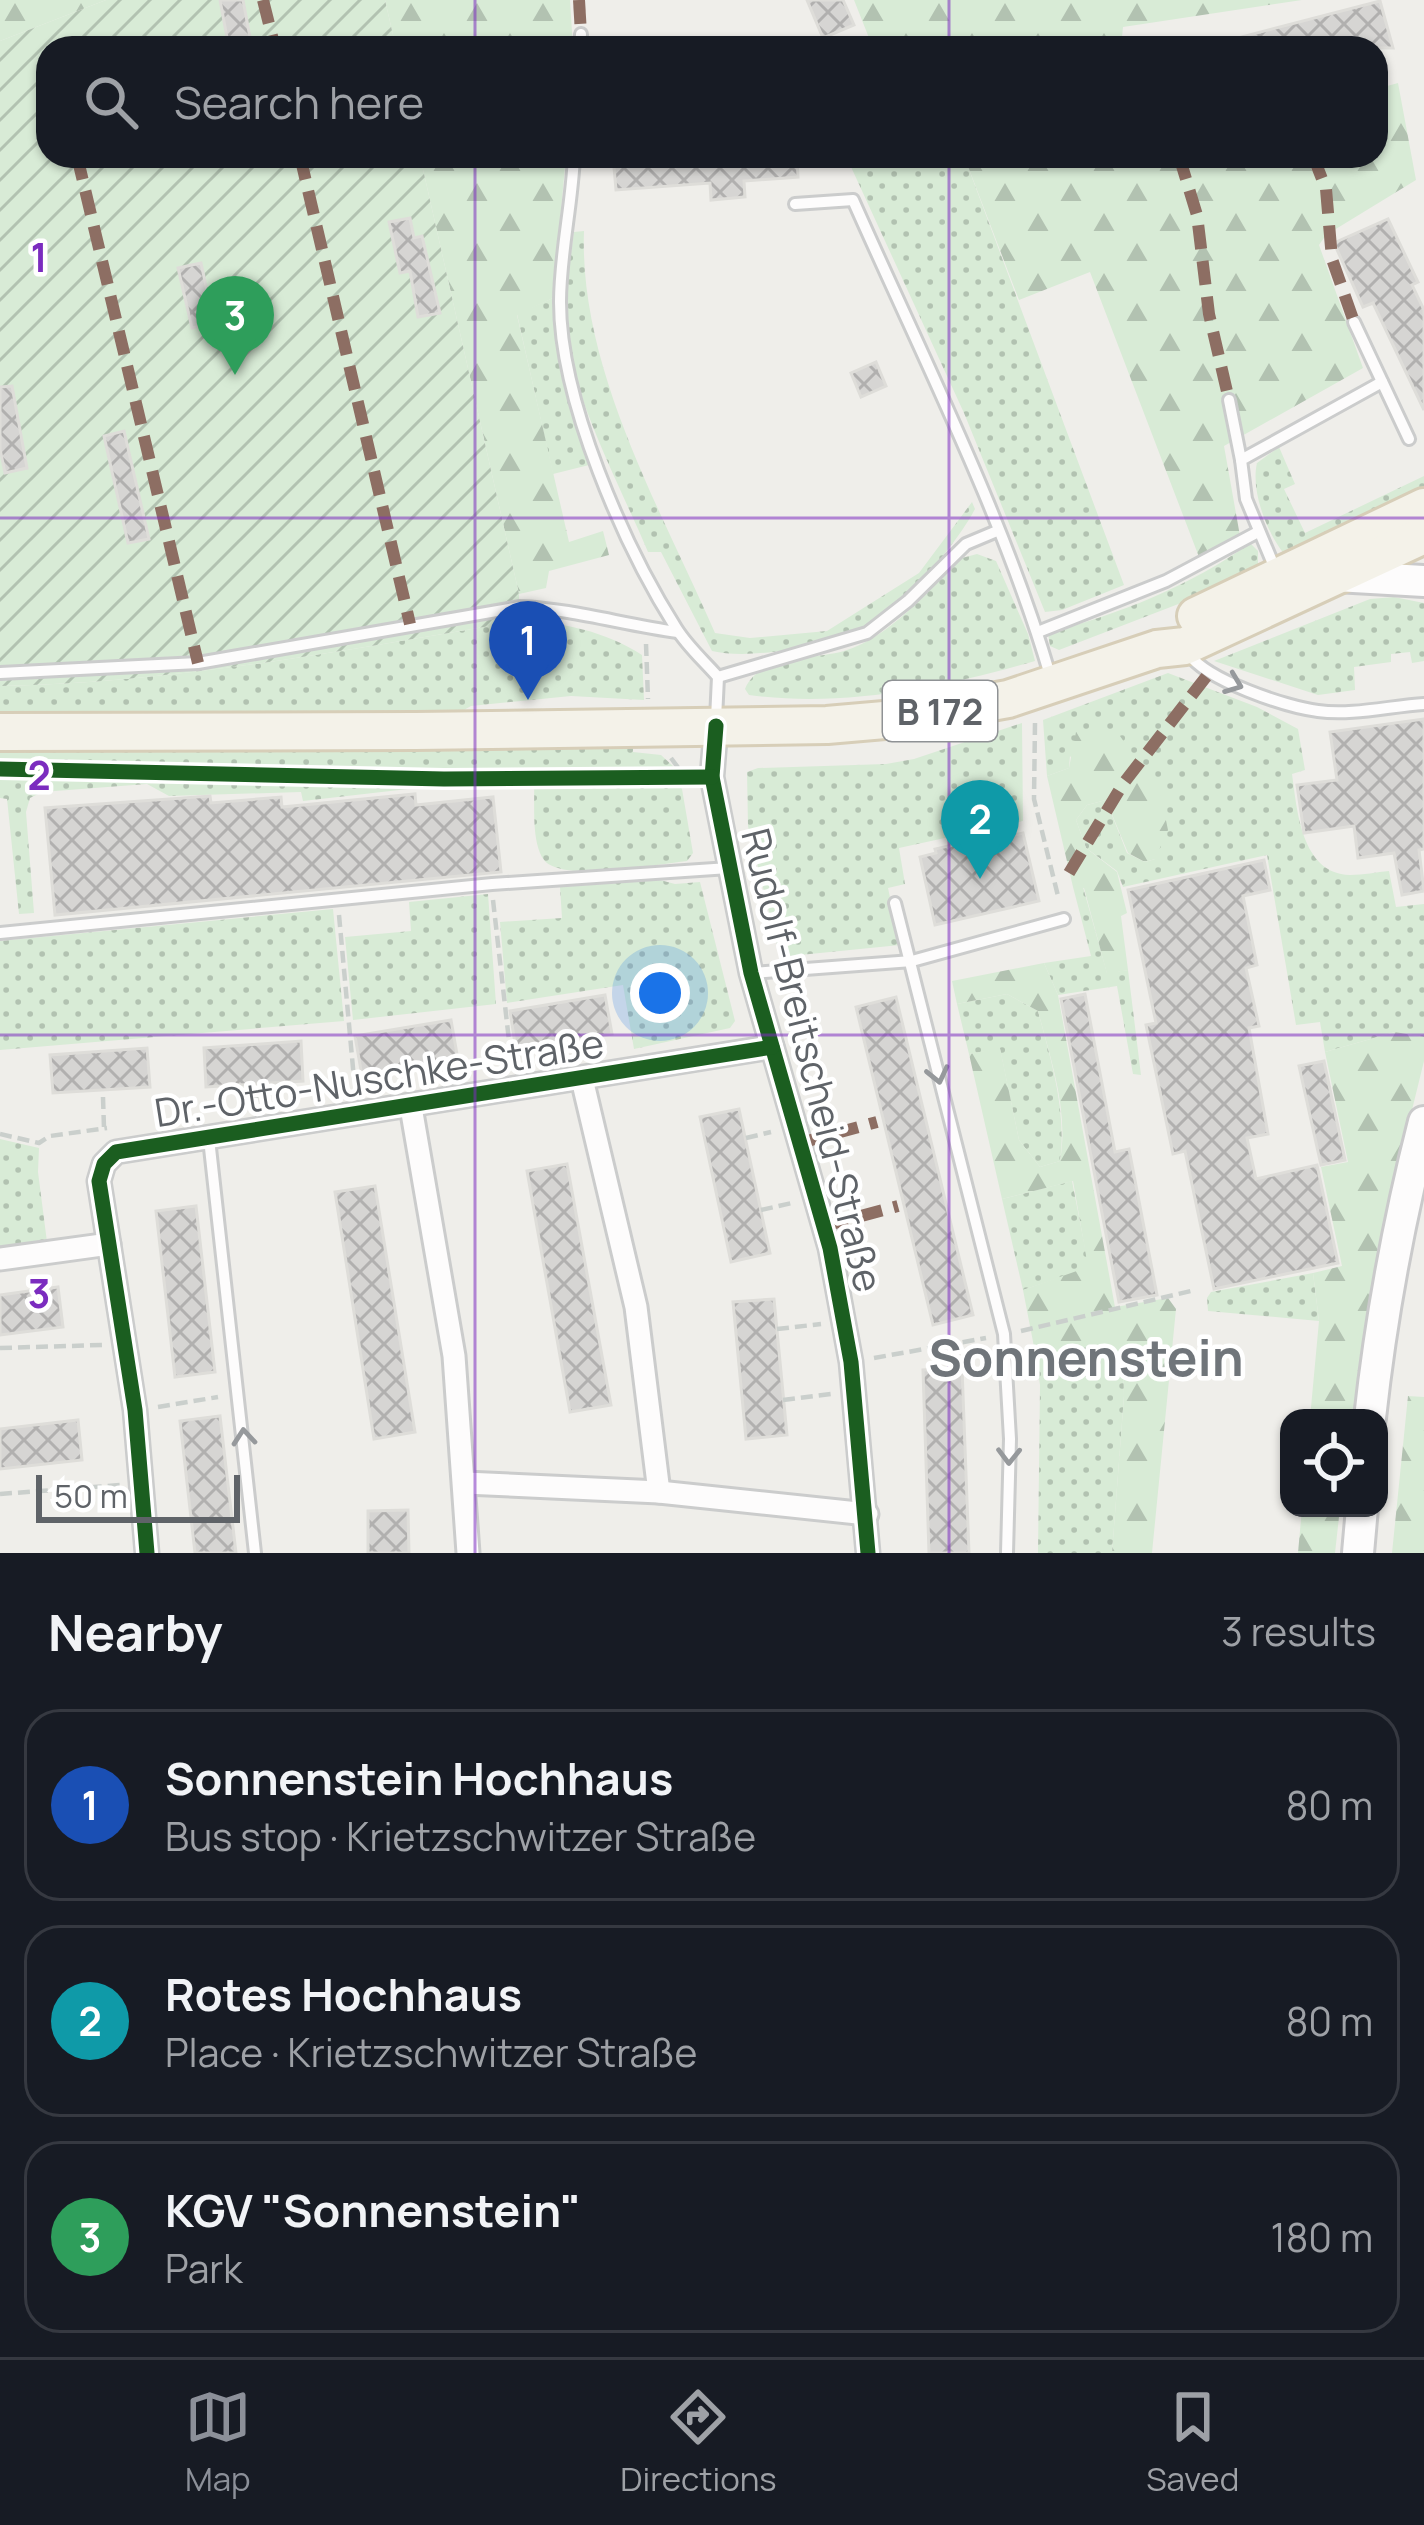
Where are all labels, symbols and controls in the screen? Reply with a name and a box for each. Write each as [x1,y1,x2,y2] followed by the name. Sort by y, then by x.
[36,36,1388,168] search box
[78,69,144,135] icon: search
[174,71,424,133] text: Search here
[30,230,48,284] text: 1
[196,276,274,375] pin: 3
[489,601,567,700] pin: 1
[1222,669,1243,694] one-way arrow
[883,681,997,741] road number: B 172
[27,748,51,802] text: 2
[941,780,1019,879] pin: 2
[729,823,897,1297] street label: Rudolf-Breitscheid-Straße
[630,963,690,1023] your location
[151,1015,607,1139] street label: Dr.-Otto-Nuschke-Straße
[924,1064,949,1084] one-way arrow
[28,1266,50,1320] text: 3
[928,1322,1244,1391] district label: Sonnenstein
[1280,1409,1388,1517] map controls
[1280,1409,1388,1517] button: locate
[232,1427,257,1446] one-way arrow
[997,1447,1023,1466] one-way arrow
[36,1469,240,1522] scale bar
[54,1473,128,1518] text: 50 m
[48,1597,223,1666] text: Nearby
[1221,1604,1376,1658] text: 3 results
[165,1747,673,1809] text: Sonnenstein Hochhaus
[81,1778,99,1832] text: 1
[1286,1778,1373,1832] text: 80 m
[165,1809,756,1863] text: Bus stop · Krietzschwitzer Straße
[165,1963,522,2025] text: Rotes Hochhaus
[78,1994,102,2048] text: 2
[1286,1994,1373,2048] text: 80 m
[165,2025,697,2079] text: Place · Krietzschwitzer Straße
[165,2179,581,2241] text: KGV "Sonnenstein"
[79,2210,101,2264] text: 3
[1270,2210,1373,2264] text: 180 m
[165,2241,243,2295] text: Park
[185,2384,251,2501] tab: Map
[620,2384,777,2501] tab: Directions
[1146,2384,1239,2501] tab: Saved

